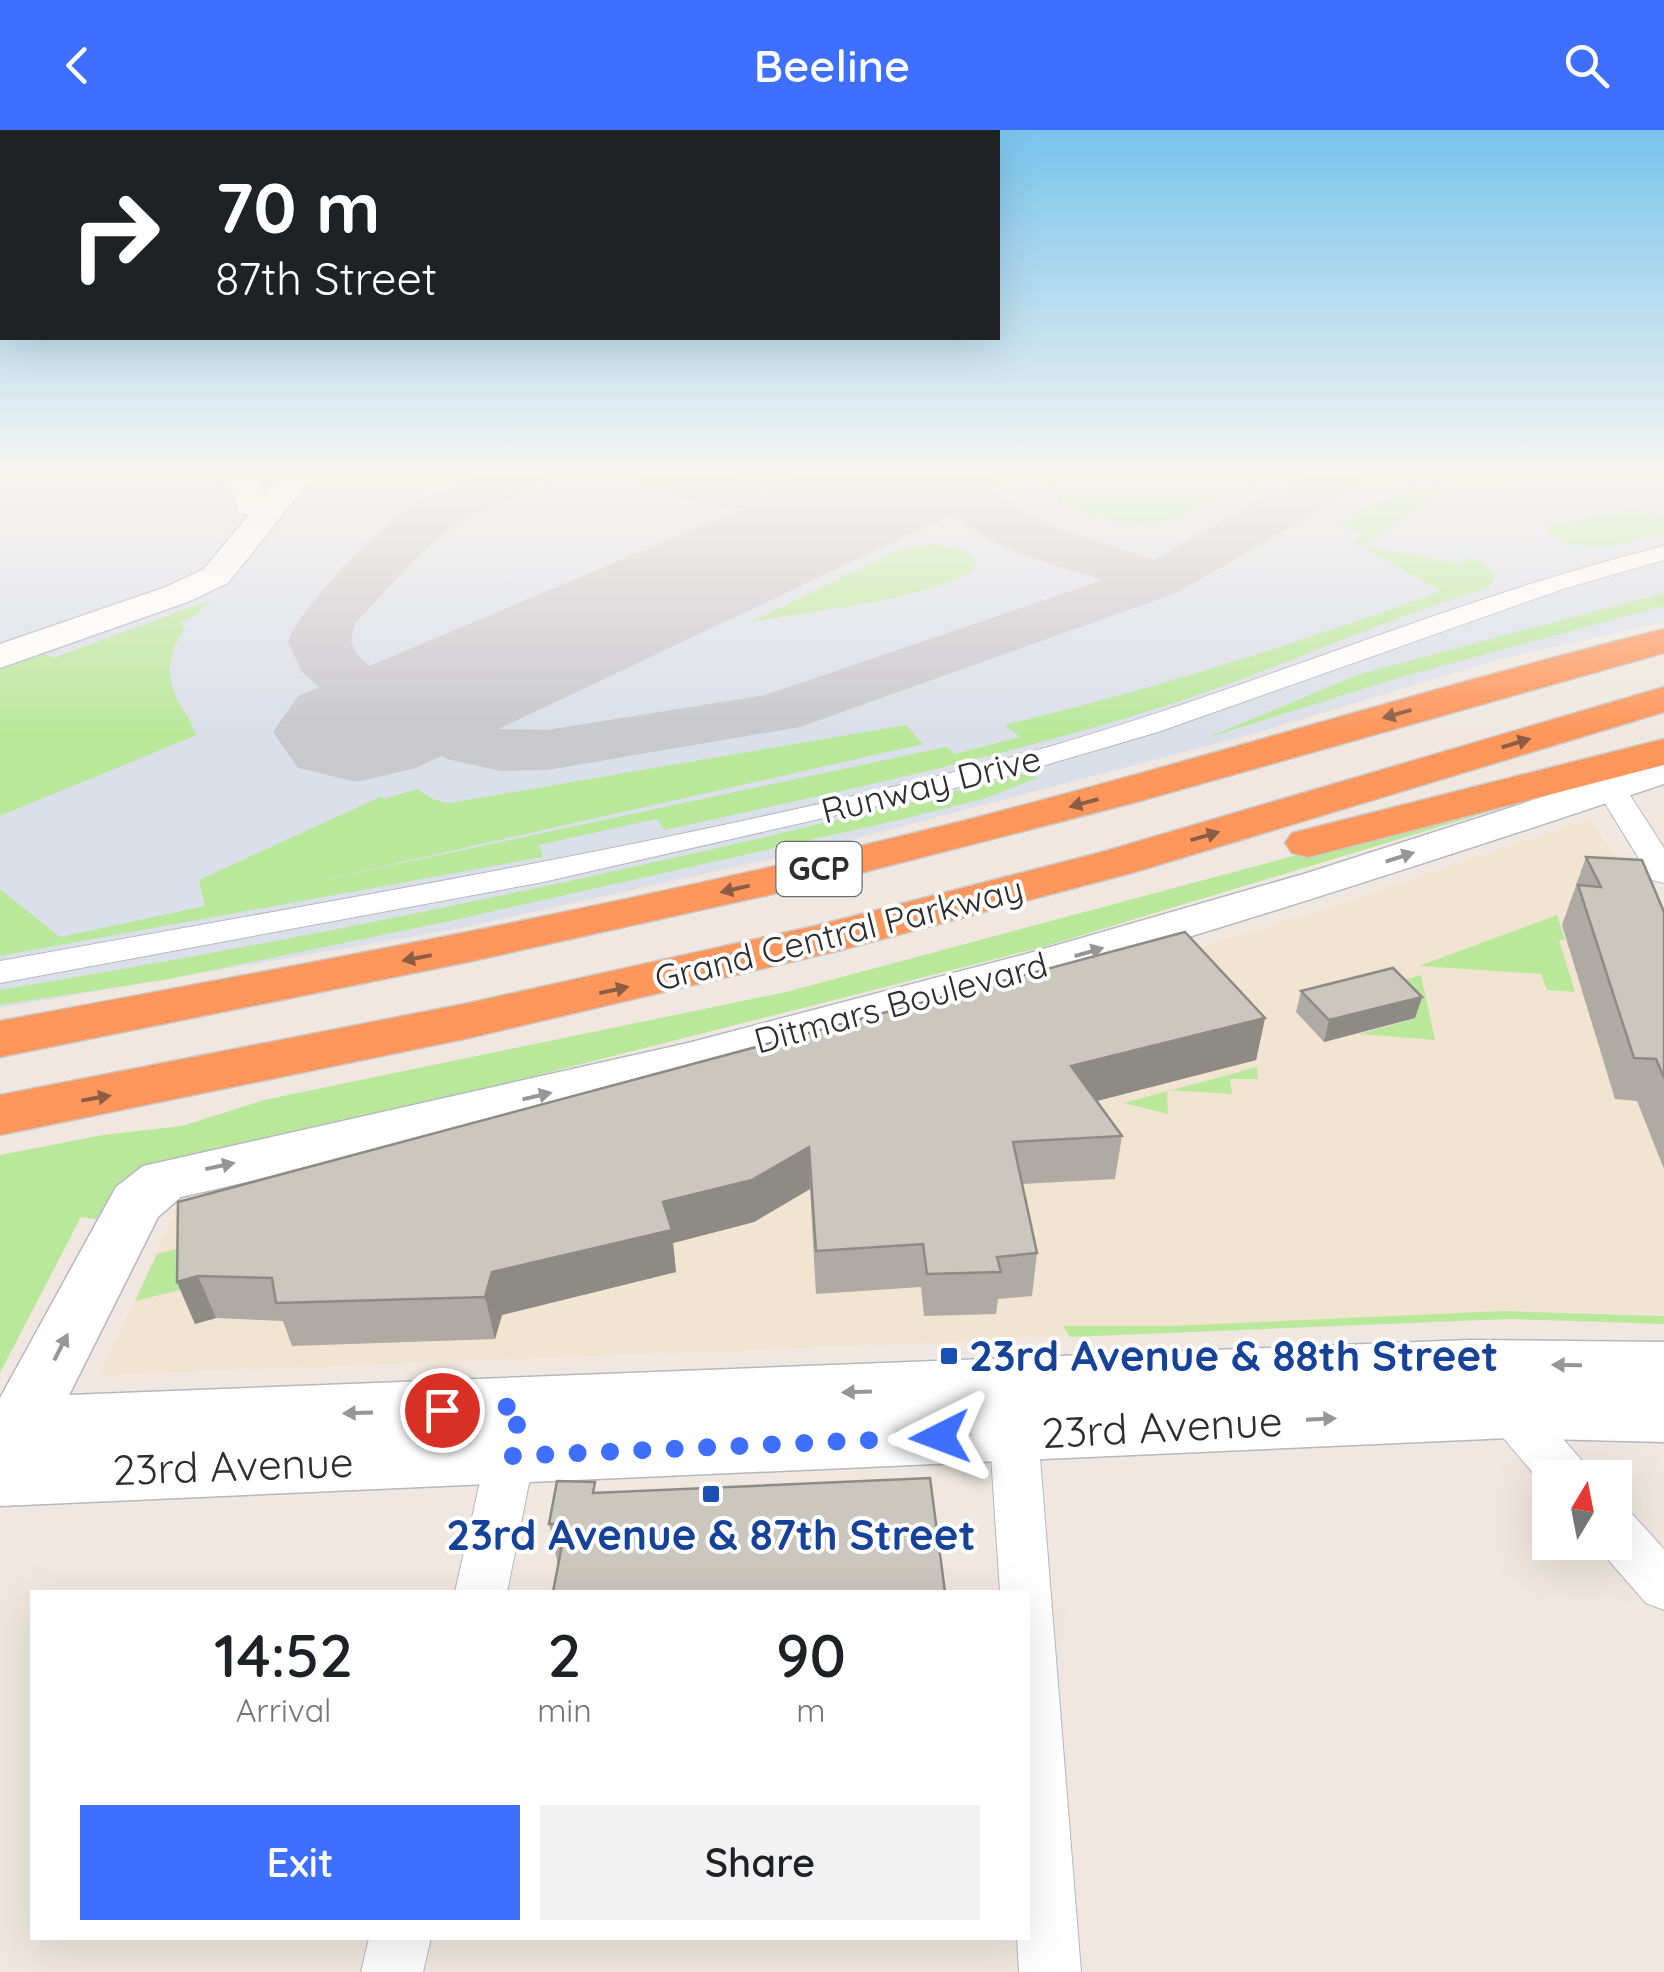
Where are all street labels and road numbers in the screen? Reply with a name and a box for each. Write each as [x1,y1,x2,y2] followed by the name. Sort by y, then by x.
[816,736,1045,833] street label: Runway Drive
[776,842,862,896] road number: GCP
[650,866,1027,1000] street label: Grand Central Parkway
[749,942,1052,1062] street label: Ditmars Boulevard
[1040,1394,1284,1459] street label: 23rd Avenue
[112,1435,354,1496] street label: 23rd Avenue

